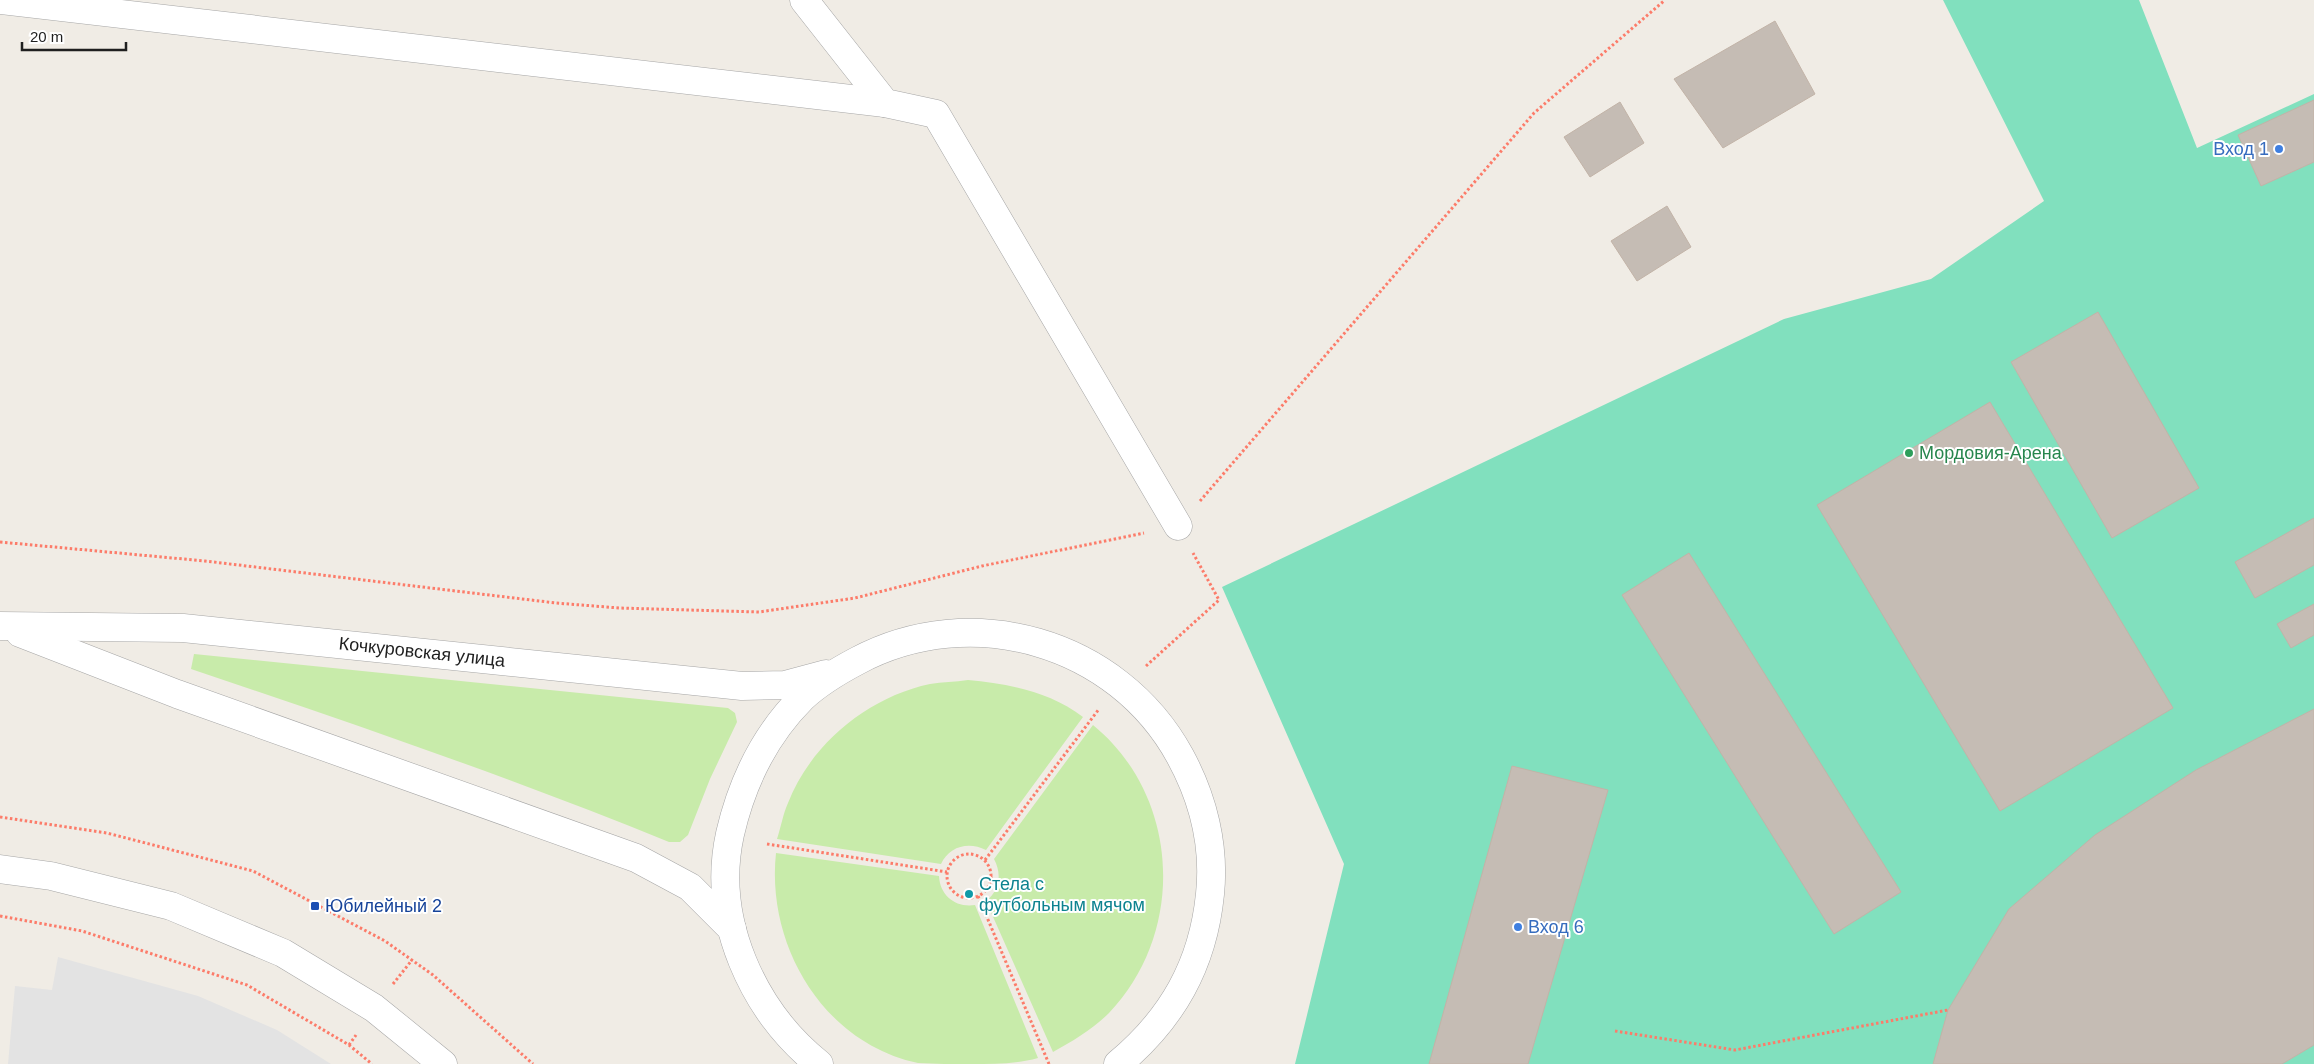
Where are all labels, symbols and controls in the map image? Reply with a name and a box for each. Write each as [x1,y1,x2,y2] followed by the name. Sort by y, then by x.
[22,20,126,52] scale bar
[30,28,63,45] text: 20 m
[2213,139,2269,159] place label: Вход 1
[2273,143,2285,155] marker: Вход 1
[1919,443,2063,463] place label: Мордовия-Арена
[1903,447,1915,459] marker: Мордовия-Арена
[338,633,507,671] street label: Кочкуровская улица
[979,874,1145,915] place label: Стела с футбольным мячом
[963,888,975,900] marker: Стела с футбольным мячом
[325,896,442,916] place label: Юбилейный 2
[309,900,321,912] marker: Юбилейный 2
[1528,917,1584,937] place label: Вход 6
[1512,921,1524,933] marker: Вход 6

